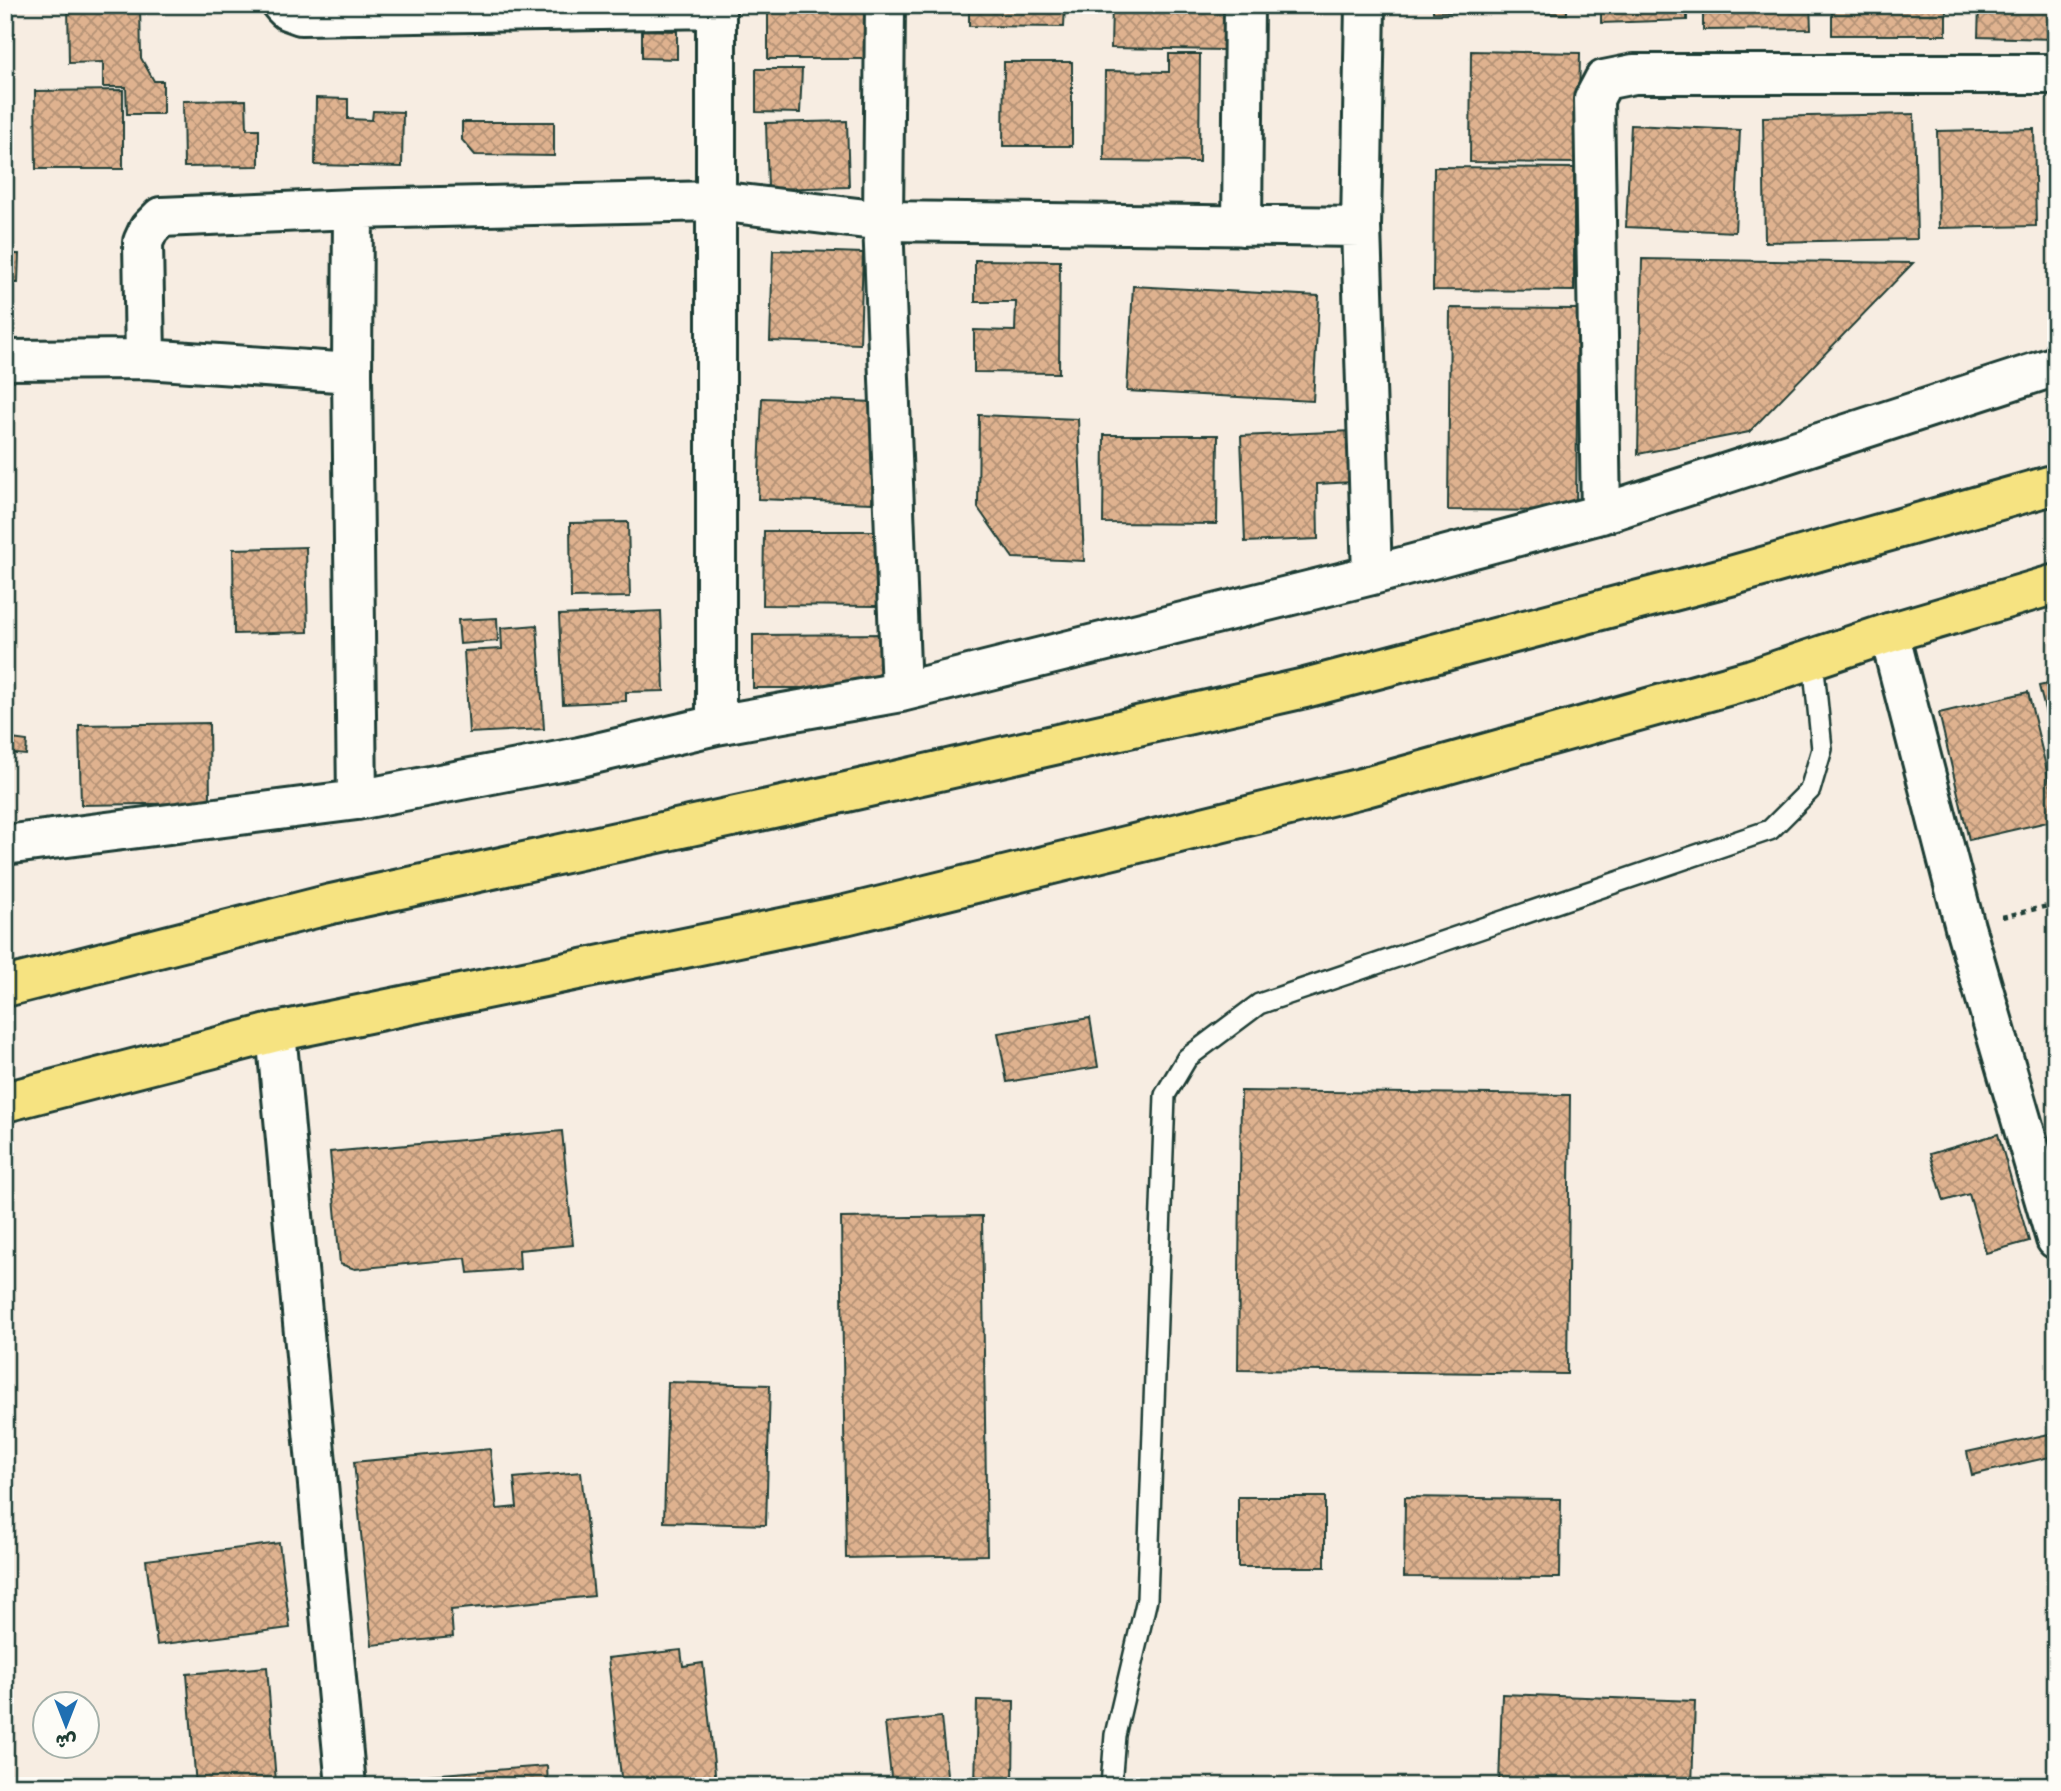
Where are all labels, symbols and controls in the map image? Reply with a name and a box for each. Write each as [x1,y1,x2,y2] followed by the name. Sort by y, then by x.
[32,1690,102,1760] north arrow
[55,1727,76,1754] text: ش

